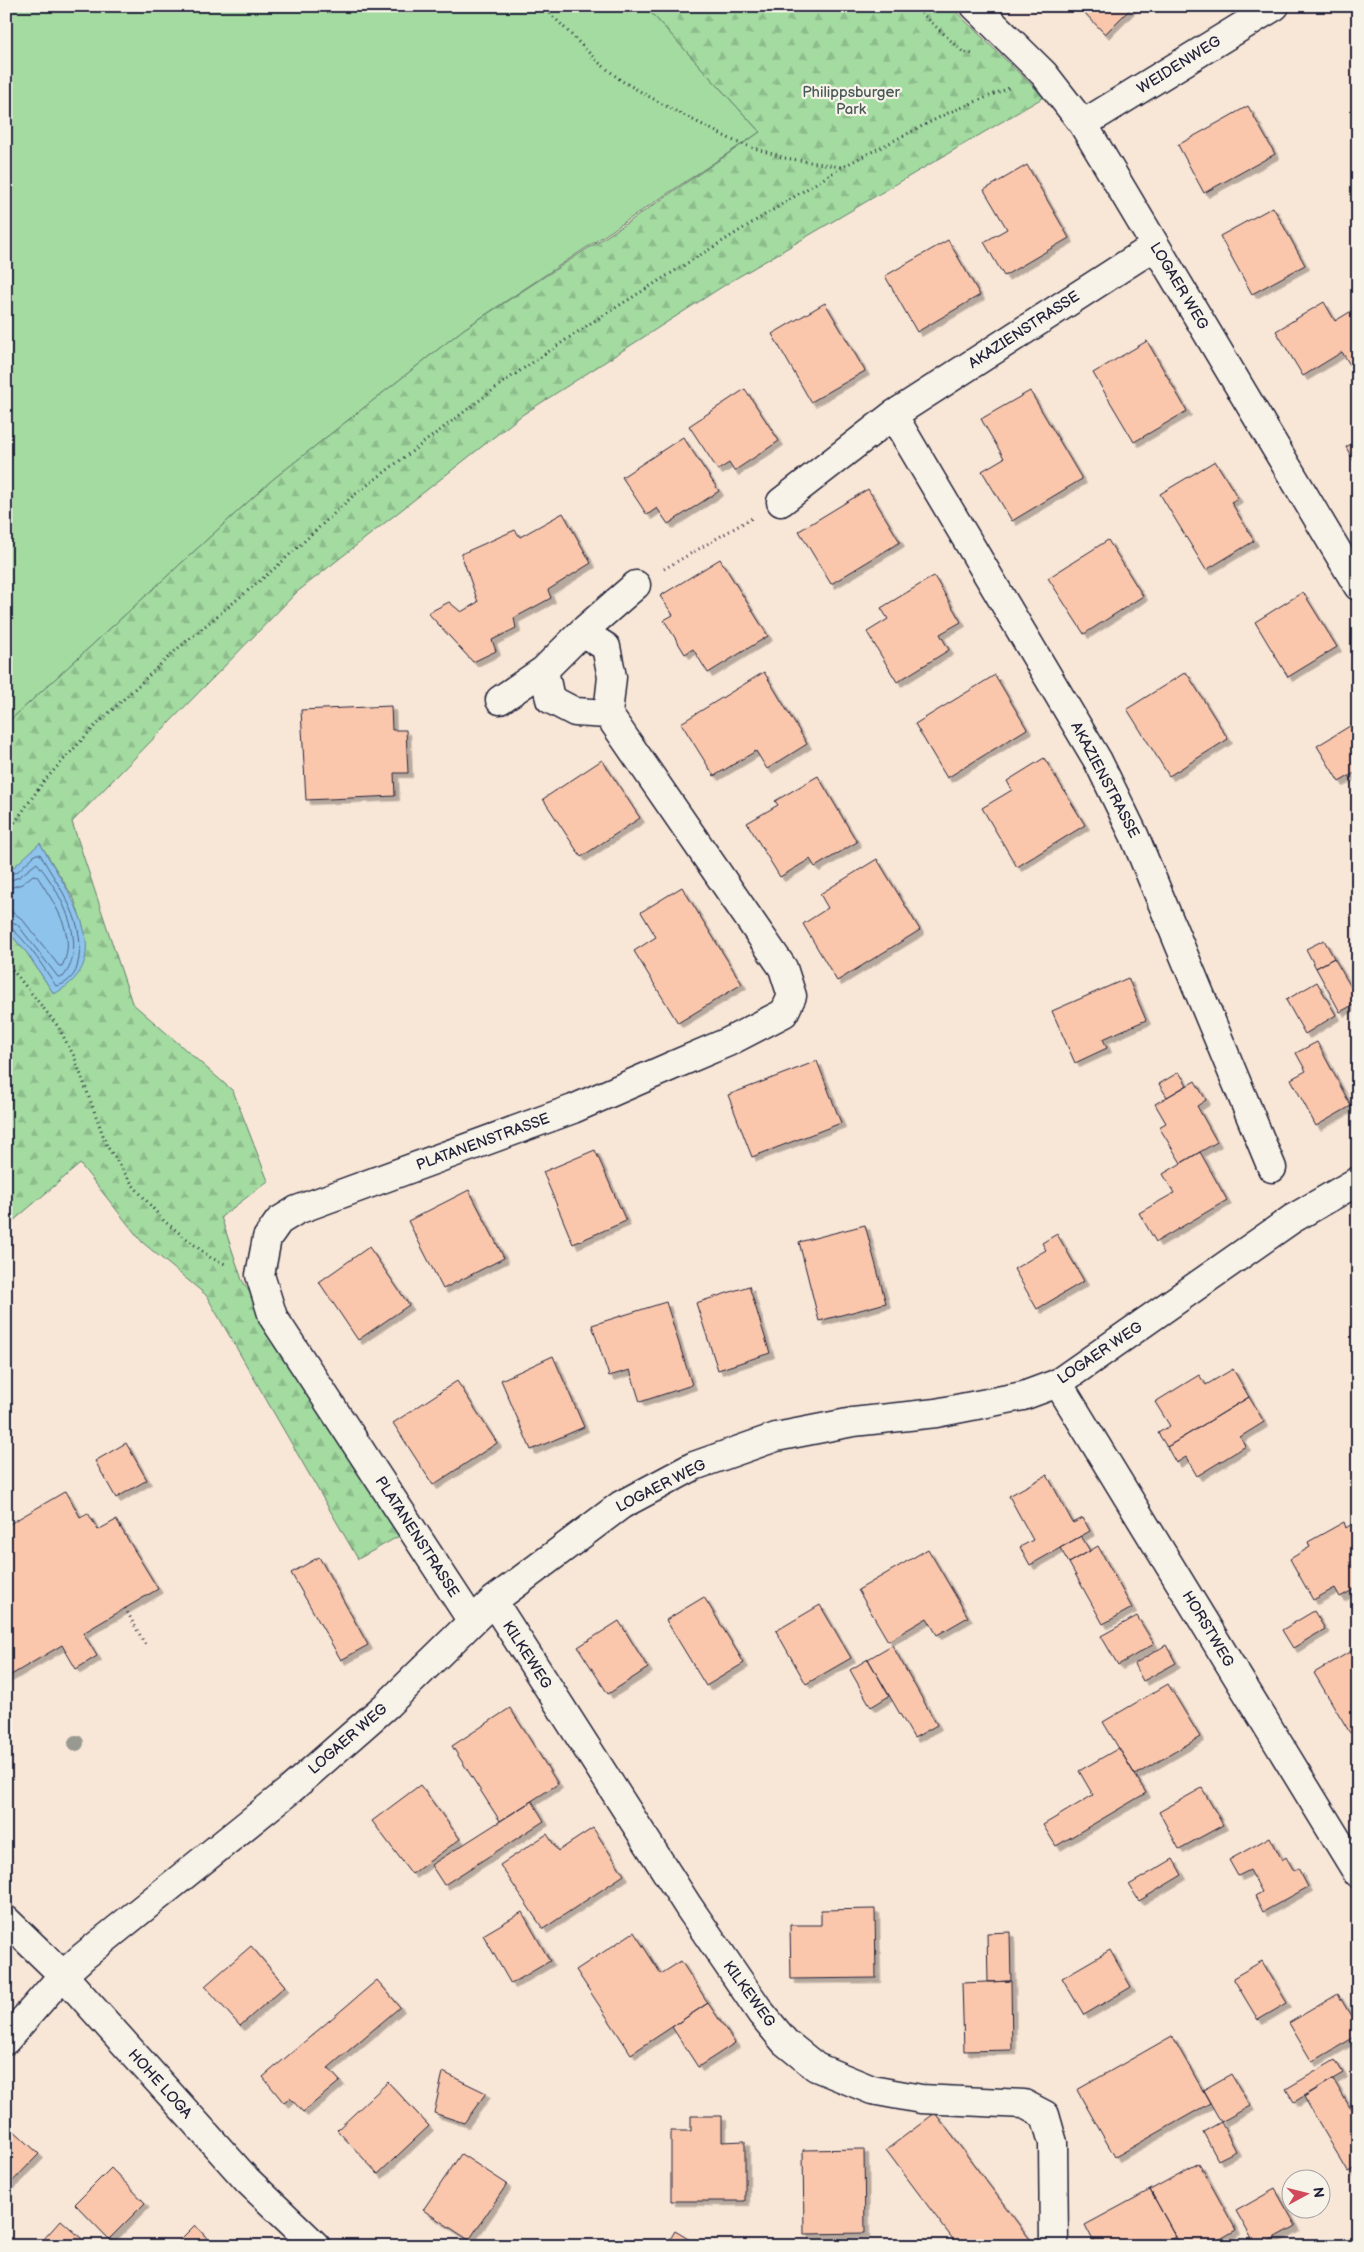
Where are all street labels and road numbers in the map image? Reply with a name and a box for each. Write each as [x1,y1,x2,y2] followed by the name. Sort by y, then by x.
[1134,32,1224,98] street label: WEIDENWEG
[1146,239,1212,333] street label: LOGAER WEG
[965,287,1083,373] street label: AKAZIENSTRASSE
[1066,719,1144,841] street label: AKAZIENSTRASSE
[414,1109,552,1175] street label: PLATANENSTRASSE
[1054,1318,1146,1388] street label: LOGAER WEG
[613,1455,709,1517] street label: LOGAER WEG
[371,1473,463,1601] street label: PLATANENSTRASSE
[1178,1587,1238,1671] street label: HORSTWEG
[498,1617,556,1693] street label: KILKEWEG
[305,1700,391,1778] street label: LOGAER WEG
[719,1957,779,2031] street label: KILKEWEG
[124,2045,197,2123] street label: HOHE LOGA

